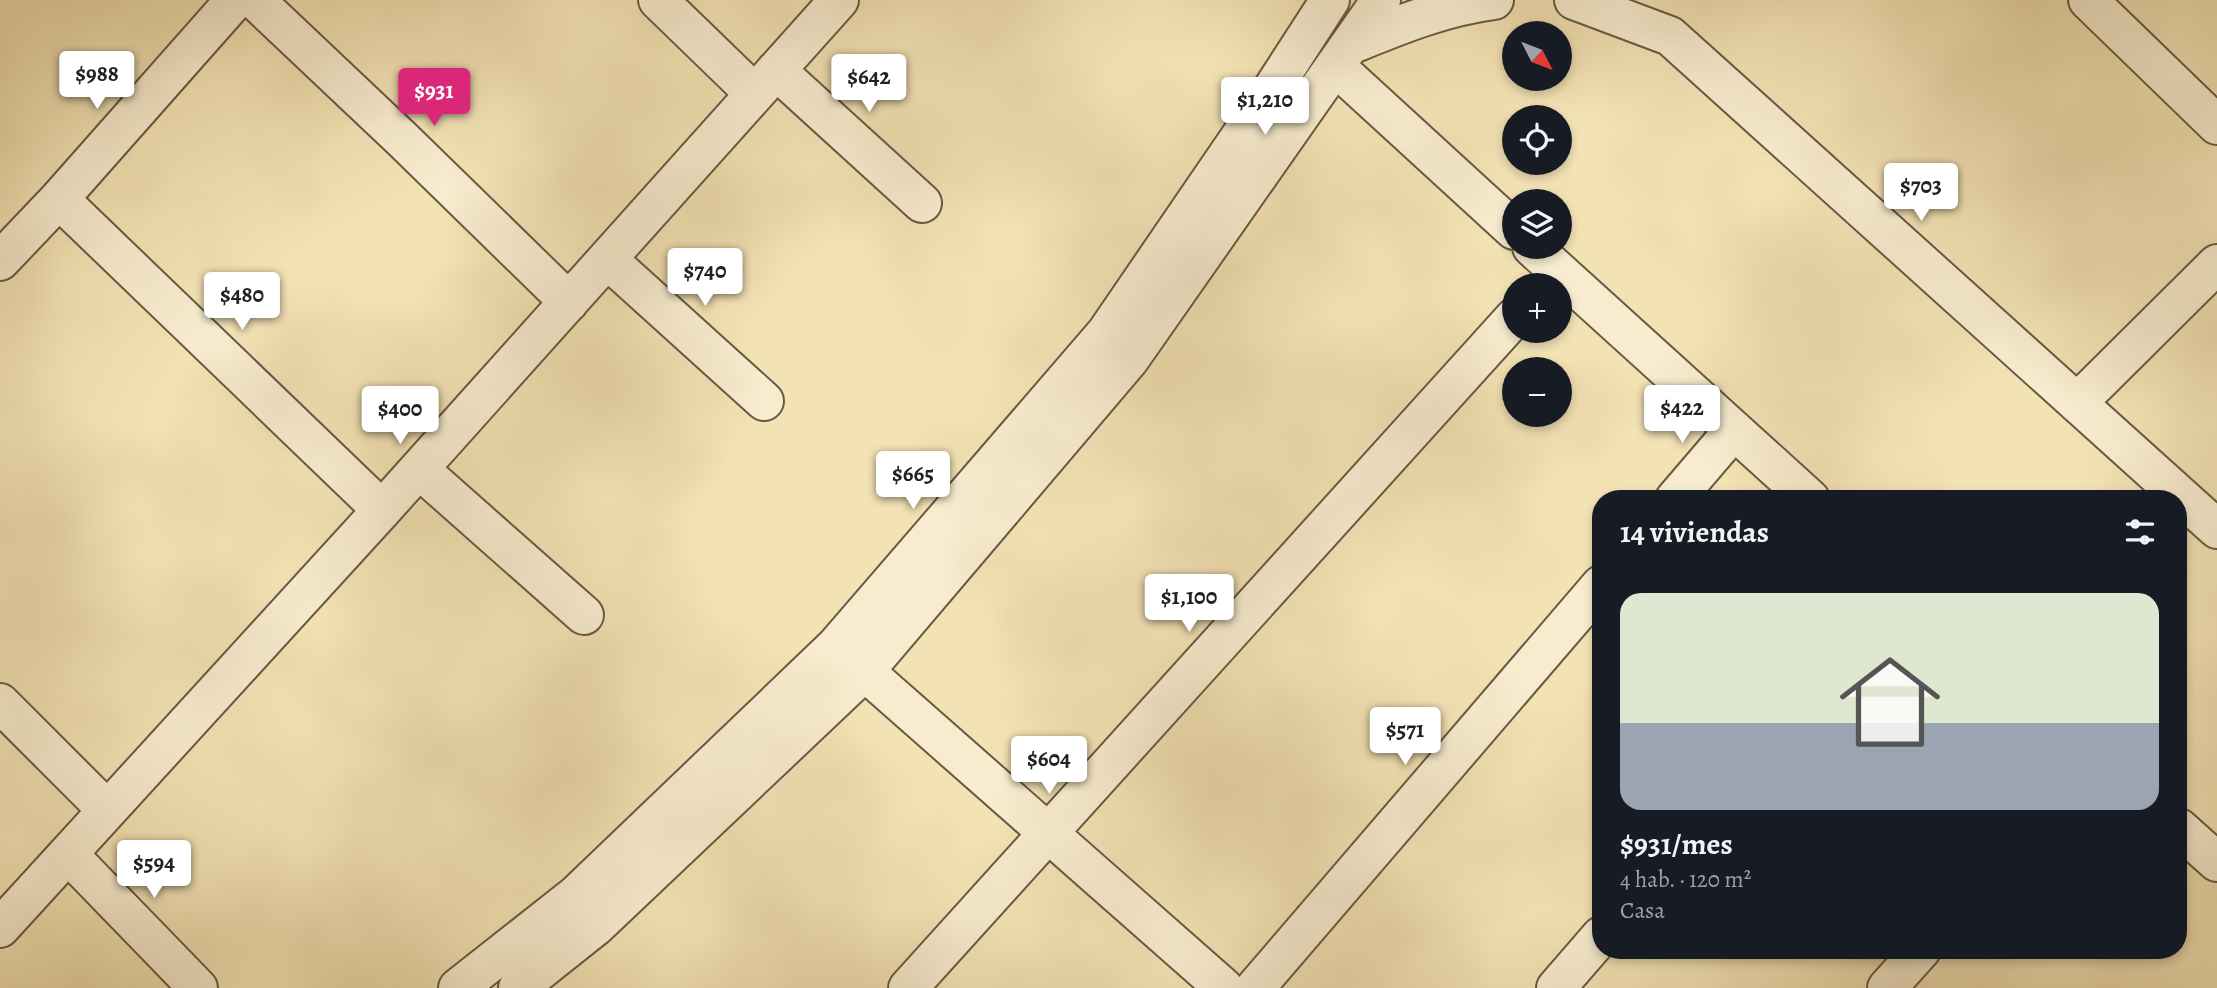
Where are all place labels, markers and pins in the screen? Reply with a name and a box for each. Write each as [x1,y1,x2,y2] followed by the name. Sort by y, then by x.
[56,52,138,111] pin: $988
[828,54,910,114] pin: $642
[393,68,475,128] pin: $931
[1208,78,1322,137] pin: $1,210
[1880,164,1962,223] pin: $703
[664,248,746,308] pin: $740
[201,272,283,332] pin: $480
[359,386,441,446] pin: $400
[1641,386,1723,445] pin: $422
[872,452,954,511] pin: $665
[1132,574,1246,634] pin: $1,100
[1364,708,1446,767] pin: $571
[1008,736,1090,796] pin: $604
[113,841,195,900] pin: $594

